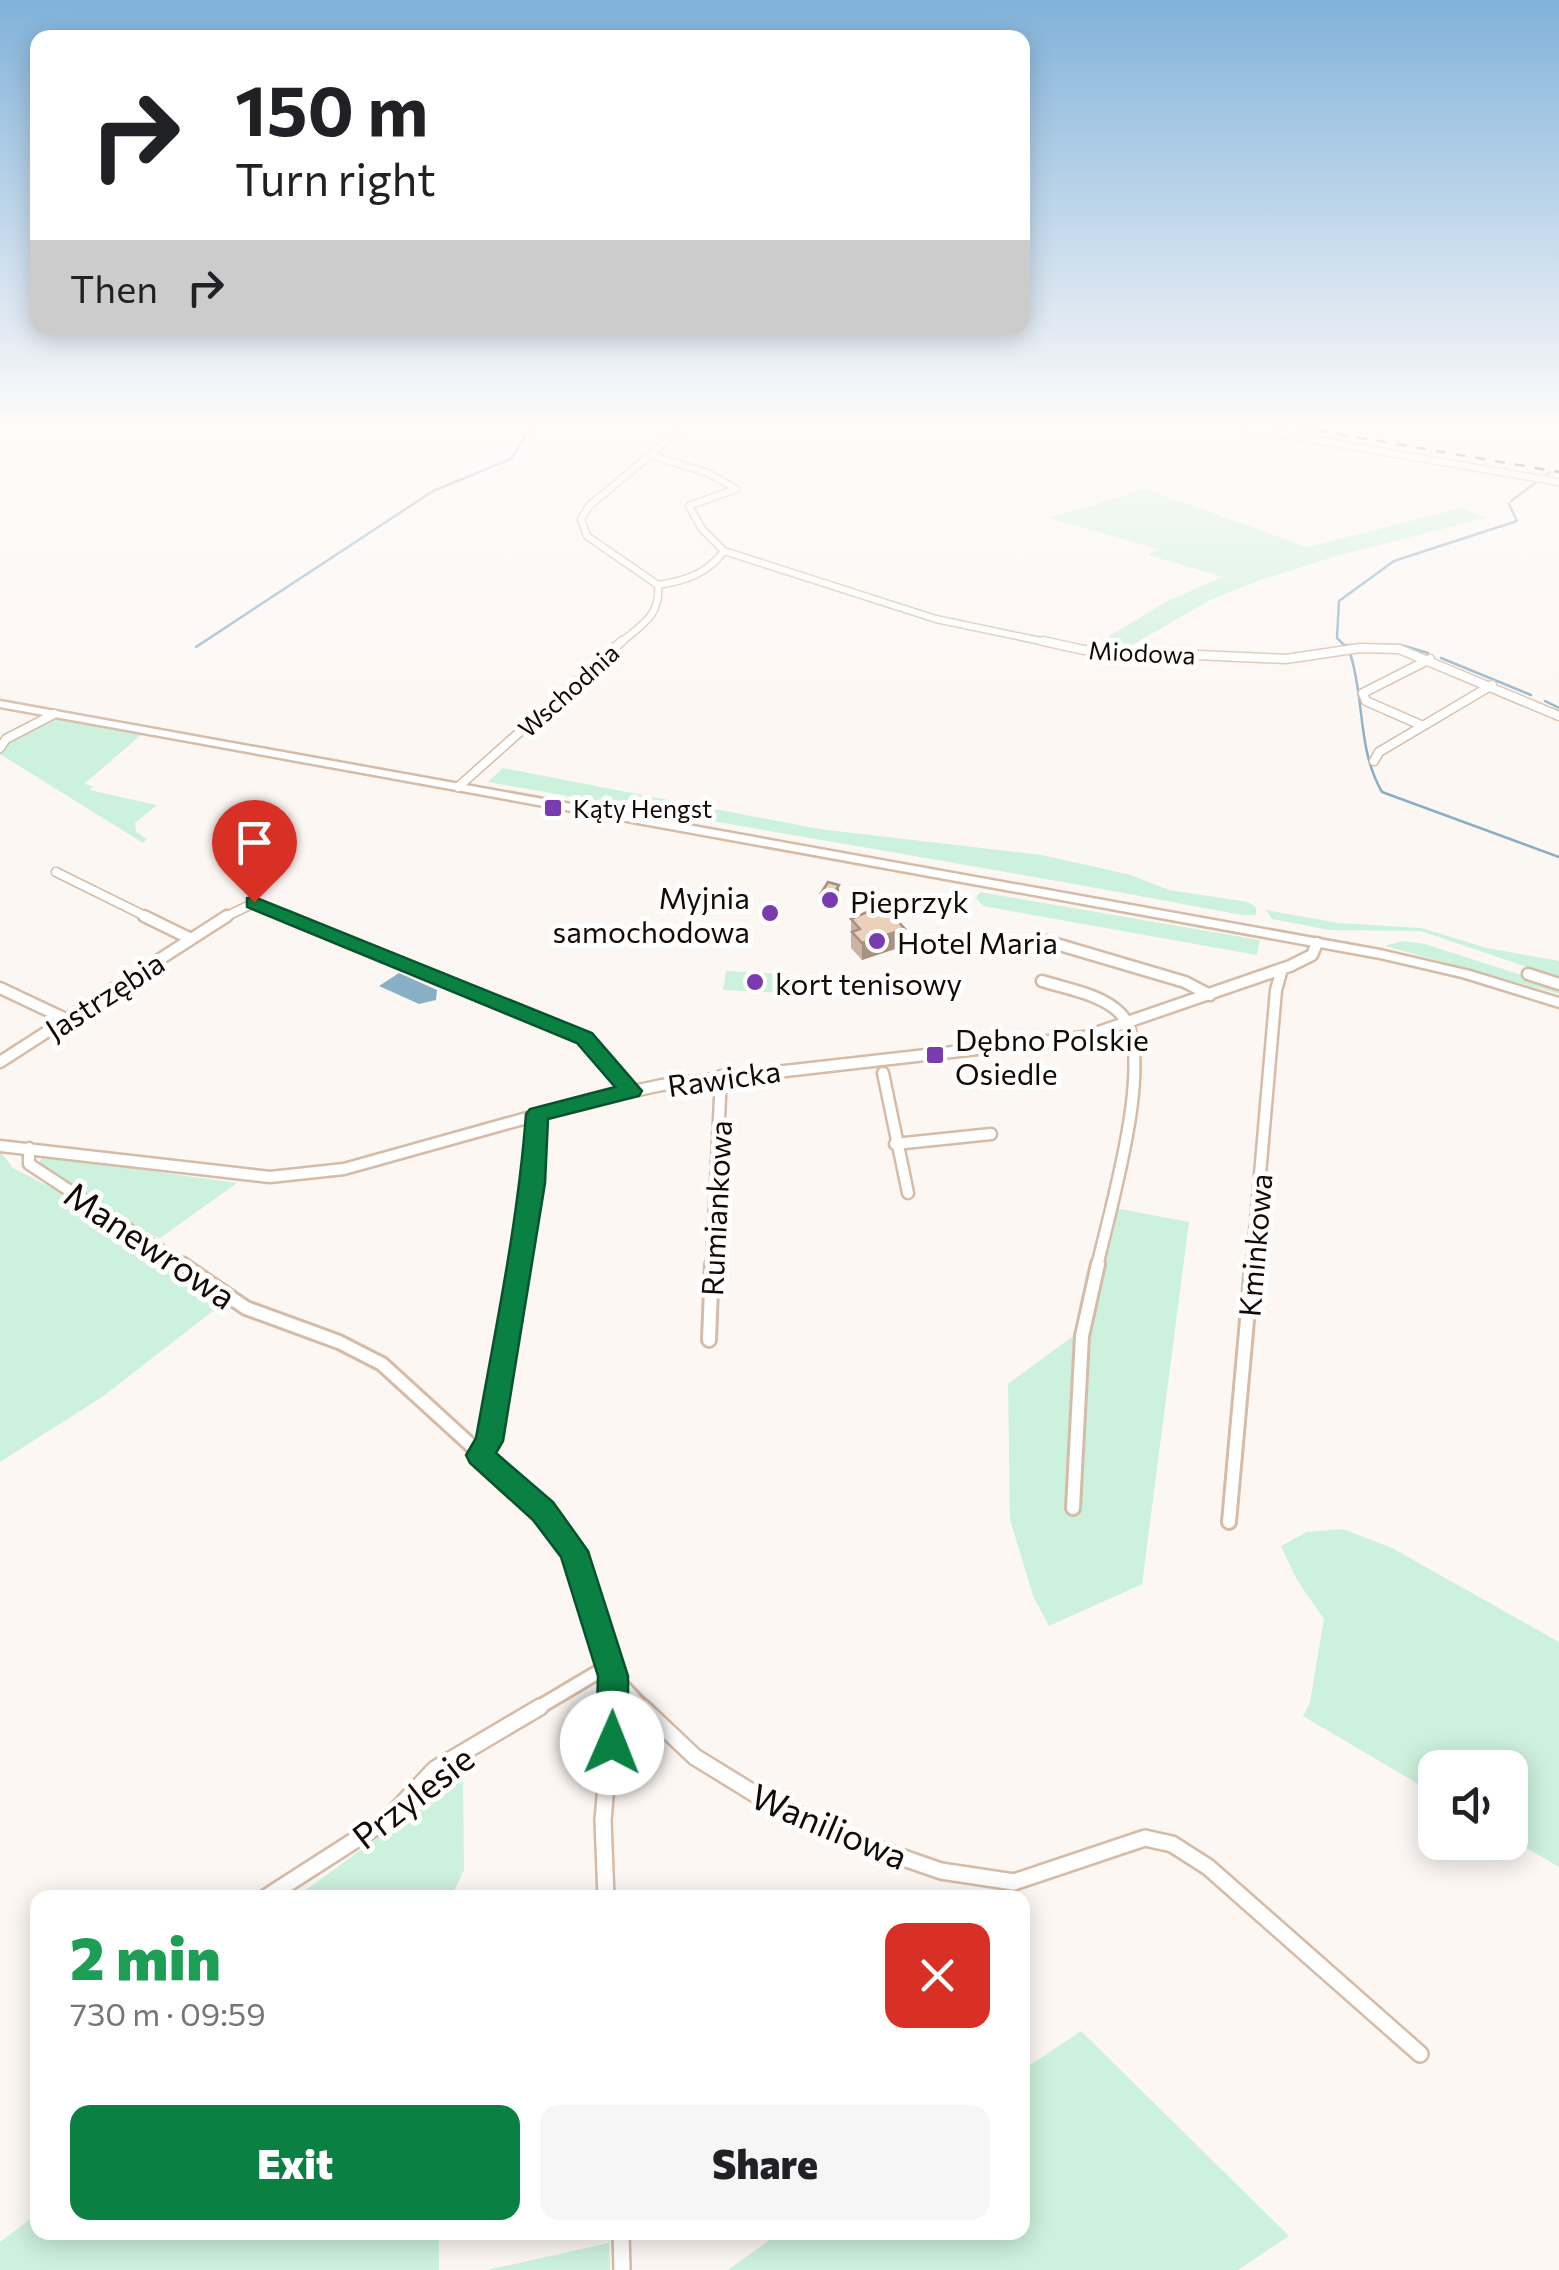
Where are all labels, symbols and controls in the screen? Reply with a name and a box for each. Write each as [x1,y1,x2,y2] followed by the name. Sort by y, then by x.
[235,65,428,150] text: 150 m
[70,70,200,200] icon: right
[235,150,436,205] text: Turn right
[178,260,233,315] icon: right
[70,264,158,311] text: Then
[1088,634,1196,670] street label: Miodowa
[512,637,624,743] street label: Wschodnia
[573,793,712,823] place label: Kąty Hengst
[542,797,564,819] marker: Kąty Hengst
[212,800,297,903] pin
[227,815,282,870] icon: arrive
[552,878,750,949] place label: Myjnia samochodowa
[850,882,969,919] place label: Pieprzyk
[819,889,841,911] marker: Pieprzyk
[759,902,781,924] marker: Myjnia samochodowa
[897,923,1058,960] place label: Hotel Maria
[866,930,888,952] marker: Hotel Maria
[38,943,170,1047] street label: Jastrzębia
[775,964,962,1001] place label: kort tenisowy
[744,971,766,993] marker: kort tenisowy
[955,1020,1149,1091] place label: Dębno Polskie Osiedle
[924,1044,946,1066] marker: Dębno Polskie Osiedle
[665,1051,783,1103] street label: Rawicka
[692,1119,738,1297] street label: Rumiankowa
[57,1171,245,1317] street label: Manewrowa
[1229,1172,1279,1318] street label: Kminkowa
[560,1691,664,1795] position arrow
[343,1735,481,1857] street label: Przylesie
[1418,1750,1528,1860] map controls
[1418,1750,1528,1860] button: sound
[745,1773,915,1877] street label: Waniliowa
[70,1919,221,1992] text: 2 min
[885,1923,990,2028] button: close
[70,1993,266,2033] text: 730 m · 09:59
[70,2105,520,2220] button: Exit
[540,2105,990,2220] button: Share

